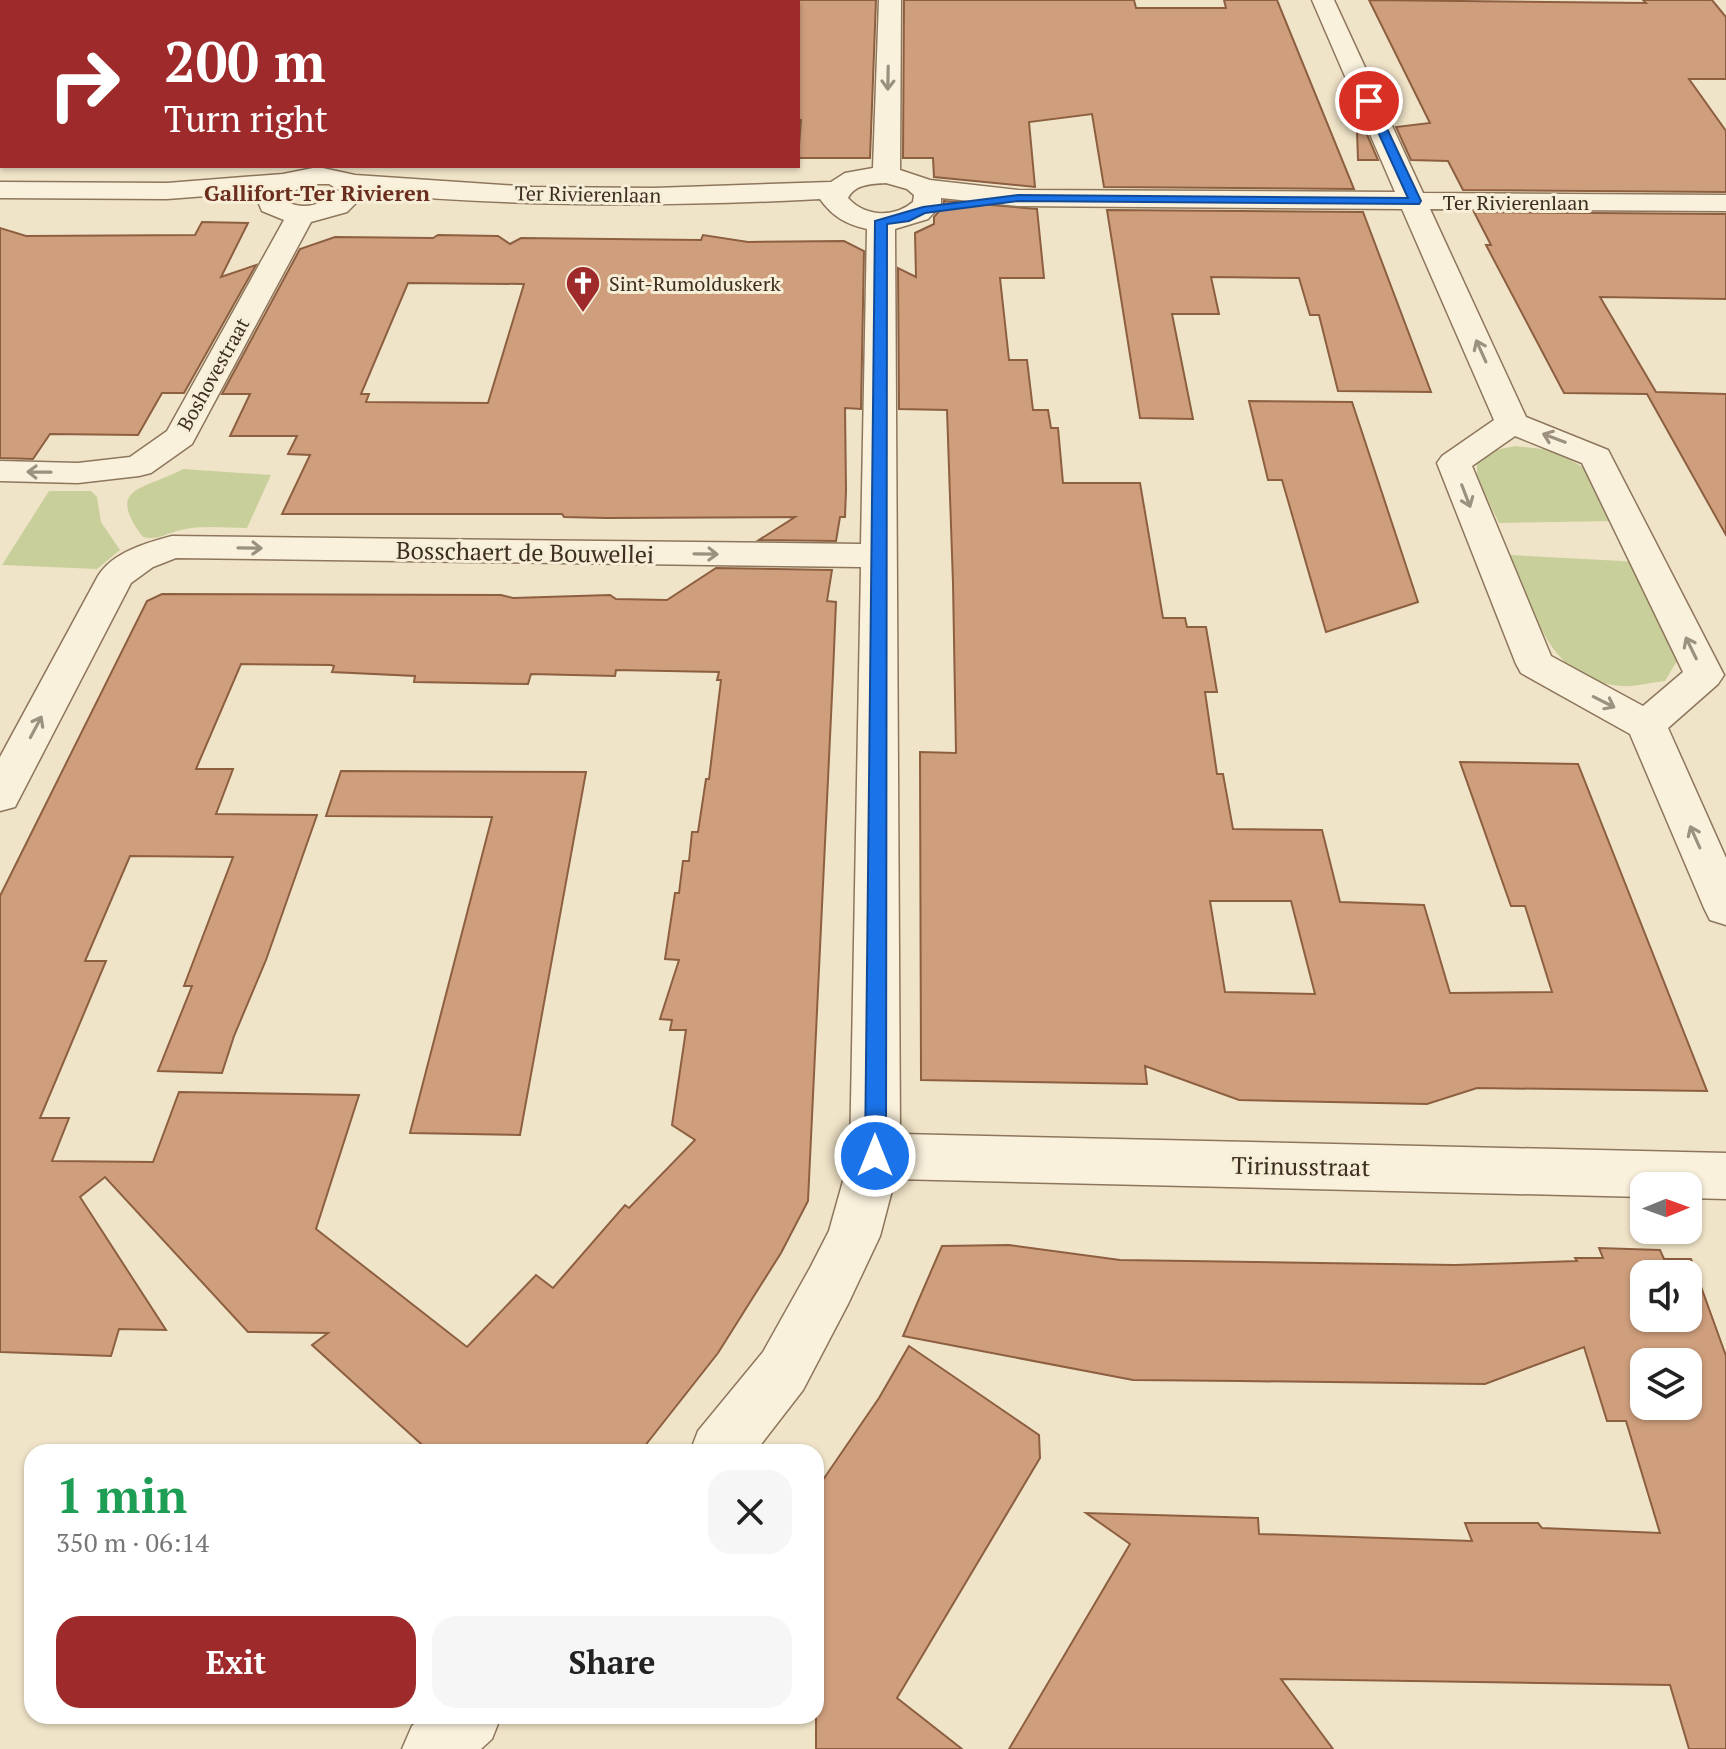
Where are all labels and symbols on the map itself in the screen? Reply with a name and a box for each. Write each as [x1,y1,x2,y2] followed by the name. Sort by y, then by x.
[880,64,896,91] one-way arrow
[1335,67,1403,135] pin
[204,178,430,207] district label: Gallifort-Ter Rivieren
[515,179,662,209] street label: Ter Rivierenlaan
[1443,189,1589,216] street label: Ter Rivierenlaan
[564,264,602,314] church icon: Sint-Rumolduskerk
[609,270,781,297] place label: Sint-Rumolduskerk
[171,312,256,436] street label: Boshovestraat
[1473,340,1488,364] one-way arrow
[1542,430,1567,444] one-way arrow
[26,464,53,480] one-way arrow
[1460,483,1474,508] one-way arrow
[396,534,654,570] street label: Bosschaert de Bouwellei
[236,540,263,556] one-way arrow
[692,546,719,562] one-way arrow
[1683,636,1698,660] one-way arrow
[1591,695,1615,710] one-way arrow
[29,716,45,739] one-way arrow
[1686,825,1701,849] one-way arrow
[833,1114,917,1198] position arrow
[1231,1149,1371,1183] street label: Tirinusstraat
[1630,1172,1702,1244] north arrow

